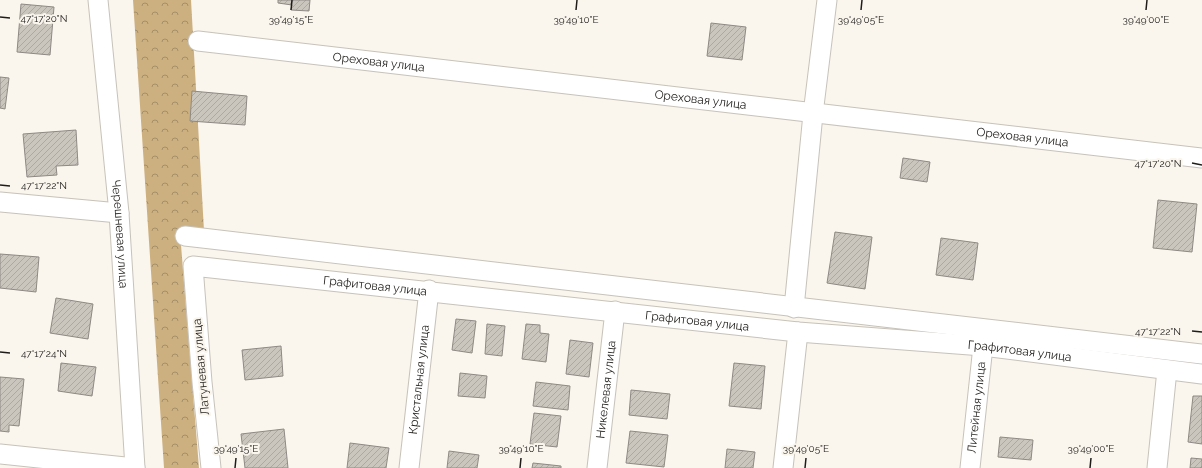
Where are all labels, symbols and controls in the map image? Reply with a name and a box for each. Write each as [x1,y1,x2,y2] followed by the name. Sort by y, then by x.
[21,13,67,24] text: 47°17'20"N
[269,14,313,25] text: 39°49'15"E
[553,14,599,25] text: 39°49'10"E
[838,14,884,25] text: 39°49'05"E
[1123,14,1169,25] text: 39°49'00"E
[332,50,426,74] street label: Ореховая улица
[654,87,747,112] street label: Ореховая улица
[976,125,1069,149] street label: Ореховая улица
[1135,158,1181,169] text: 47°17'20"N
[109,179,131,289] street label: Черешневая улица
[21,180,67,191] text: 47°17'22"N
[322,273,428,298] street label: Графитовая улица
[645,308,750,334] street label: Графитовая улица
[190,318,212,416] street label: Латуневая улица
[406,324,432,435] street label: Кристальная улица
[1135,326,1181,337] text: 47°17'22"N
[967,338,1072,364] street label: Графитовая улица
[593,340,619,439] street label: Никелевая улица
[21,348,67,359] text: 47°17'24"N
[965,361,988,454] street label: Литейная улица
[214,443,258,454] text: 39°49'15"E
[498,443,544,454] text: 39°49'10"E
[783,443,829,454] text: 39°49'05"E
[1068,443,1114,454] text: 39°49'00"E

